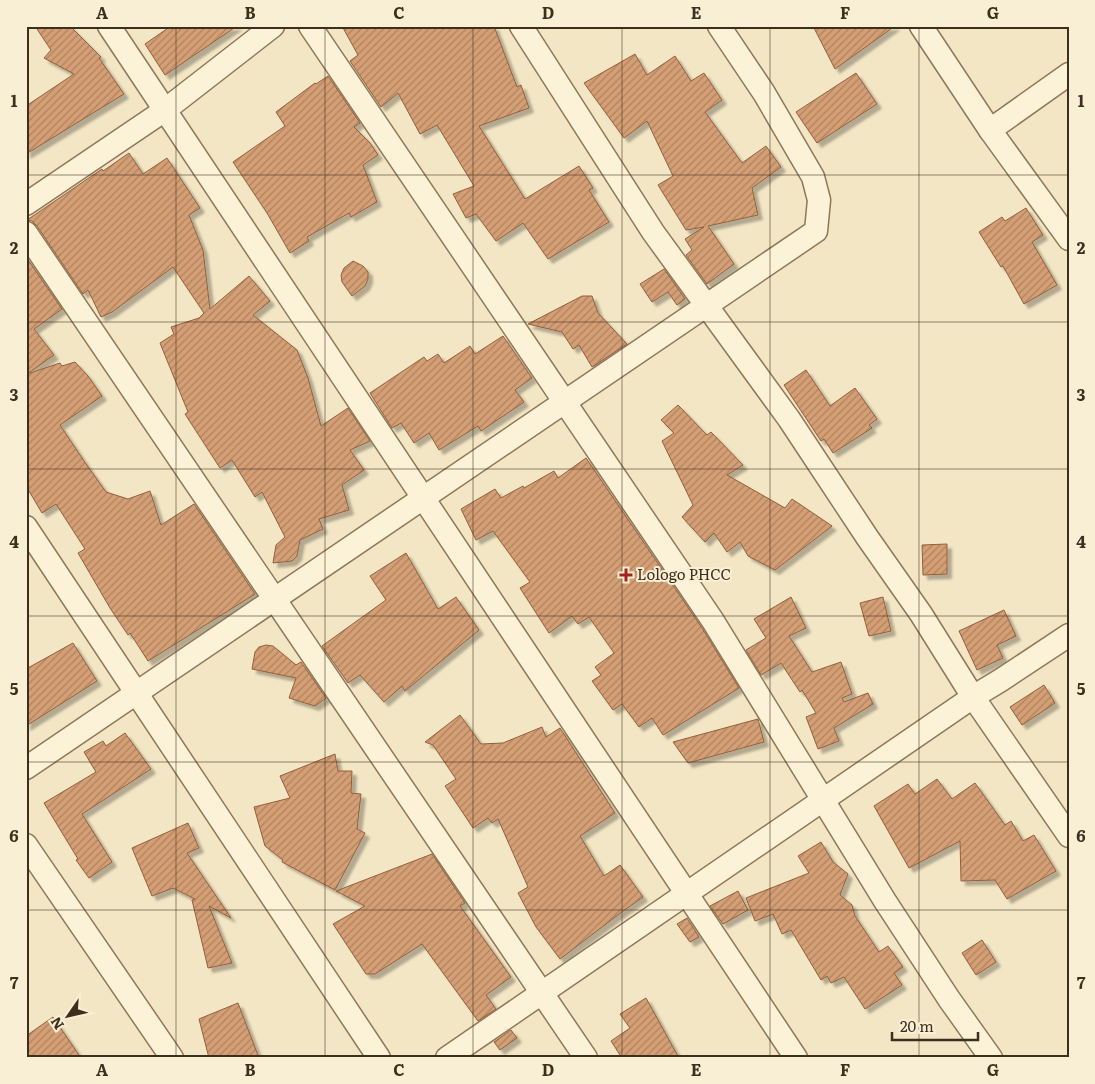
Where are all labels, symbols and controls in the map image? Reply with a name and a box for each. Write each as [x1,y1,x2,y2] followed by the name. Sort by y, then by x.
[96,0,108,24] text: A
[244,0,256,24] text: B
[393,0,405,24] text: C
[542,0,554,24] text: D
[691,0,702,24] text: E
[840,0,850,24] text: F
[987,0,999,24] text: G
[11,88,18,112] text: 1
[1078,88,1085,112] text: 1
[10,235,19,259] text: 2
[1077,235,1086,259] text: 2
[10,382,19,406] text: 3
[1077,382,1086,406] text: 3
[9,529,19,553] text: 4
[1076,529,1086,553] text: 4
[637,562,731,585] place label: Lologo PHCC
[619,568,633,582] marker: Lologo PHCC
[10,676,19,700] text: 5
[1077,676,1086,700] text: 5
[9,823,19,847] text: 6
[1076,823,1086,847] text: 6
[10,970,19,994] text: 7
[1077,970,1086,994] text: 7
[42,992,92,1042] north arrow
[892,1009,979,1041] scale bar
[45,1013,68,1034] text: N
[900,1014,934,1037] text: 20 m
[96,1057,108,1081] text: A
[244,1057,256,1081] text: B
[393,1057,405,1081] text: C
[542,1057,554,1081] text: D
[691,1057,702,1081] text: E
[840,1057,850,1081] text: F
[987,1057,999,1081] text: G

